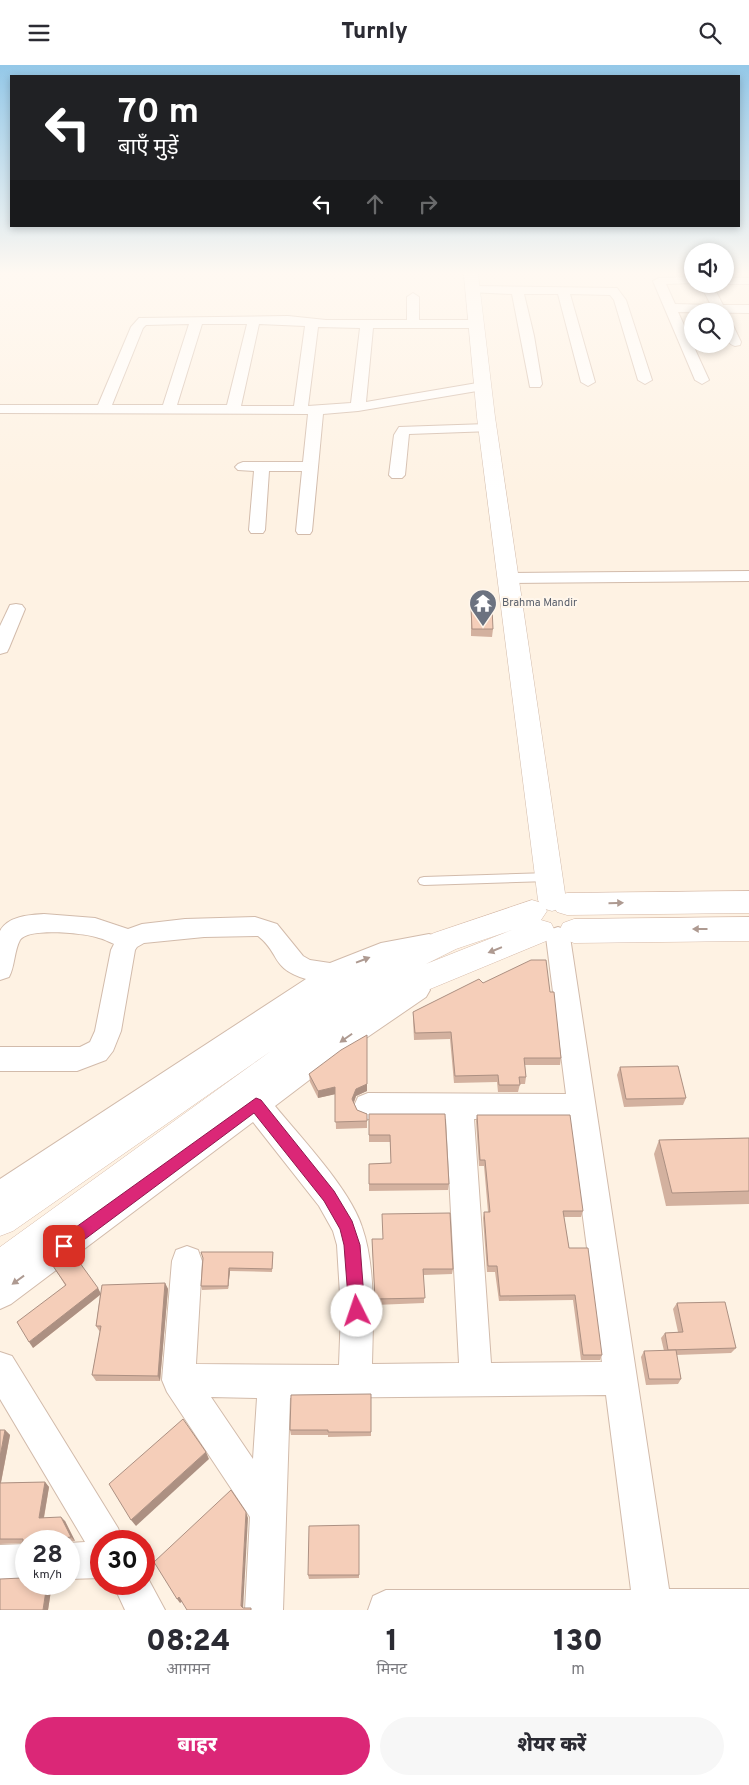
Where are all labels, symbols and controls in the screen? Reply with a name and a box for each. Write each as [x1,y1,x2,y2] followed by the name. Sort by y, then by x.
[25,19,53,47] icon: menu
[341,19,408,46] text: Turnly
[696,19,724,47] icon: search
[118,91,199,135] text: 70 m
[35,95,100,160] icon: left
[118,135,179,162] text: बाएँ मुड़ें
[308,190,336,218] icon: left
[361,190,389,218] icon: ahead
[414,190,442,218] icon: right
[684,243,734,353] map controls
[684,243,734,293] button: sound
[684,303,734,353] button: search
[468,588,498,627] temple icon: Brahma Mandir
[502,596,578,610] place label: Brahma Mandir
[608,899,624,907] one-way arrow
[692,926,708,934] one-way arrow
[488,946,502,954] one-way arrow
[356,955,370,963] one-way arrow
[339,1033,353,1043] one-way arrow
[43,1225,85,1267] pin
[50,1232,78,1260] icon: arrive
[12,1274,25,1285] one-way arrow
[330,1284,382,1336] position arrow
[90,1530,155,1595] speed limit sign: 30
[32,1540,63,1572] text: 28
[33,1567,62,1583] text: km/h
[146,1624,230,1661] text: 08:24
[386,1624,398,1661] text: 1
[553,1624,603,1661] text: 130
[166,1660,210,1680] text: आगमन
[377,1660,407,1680] text: मिनट
[571,1660,585,1680] text: m
[25,1717,370,1775] button: बाहर
[380,1717,724,1775] button: शेयर करें

